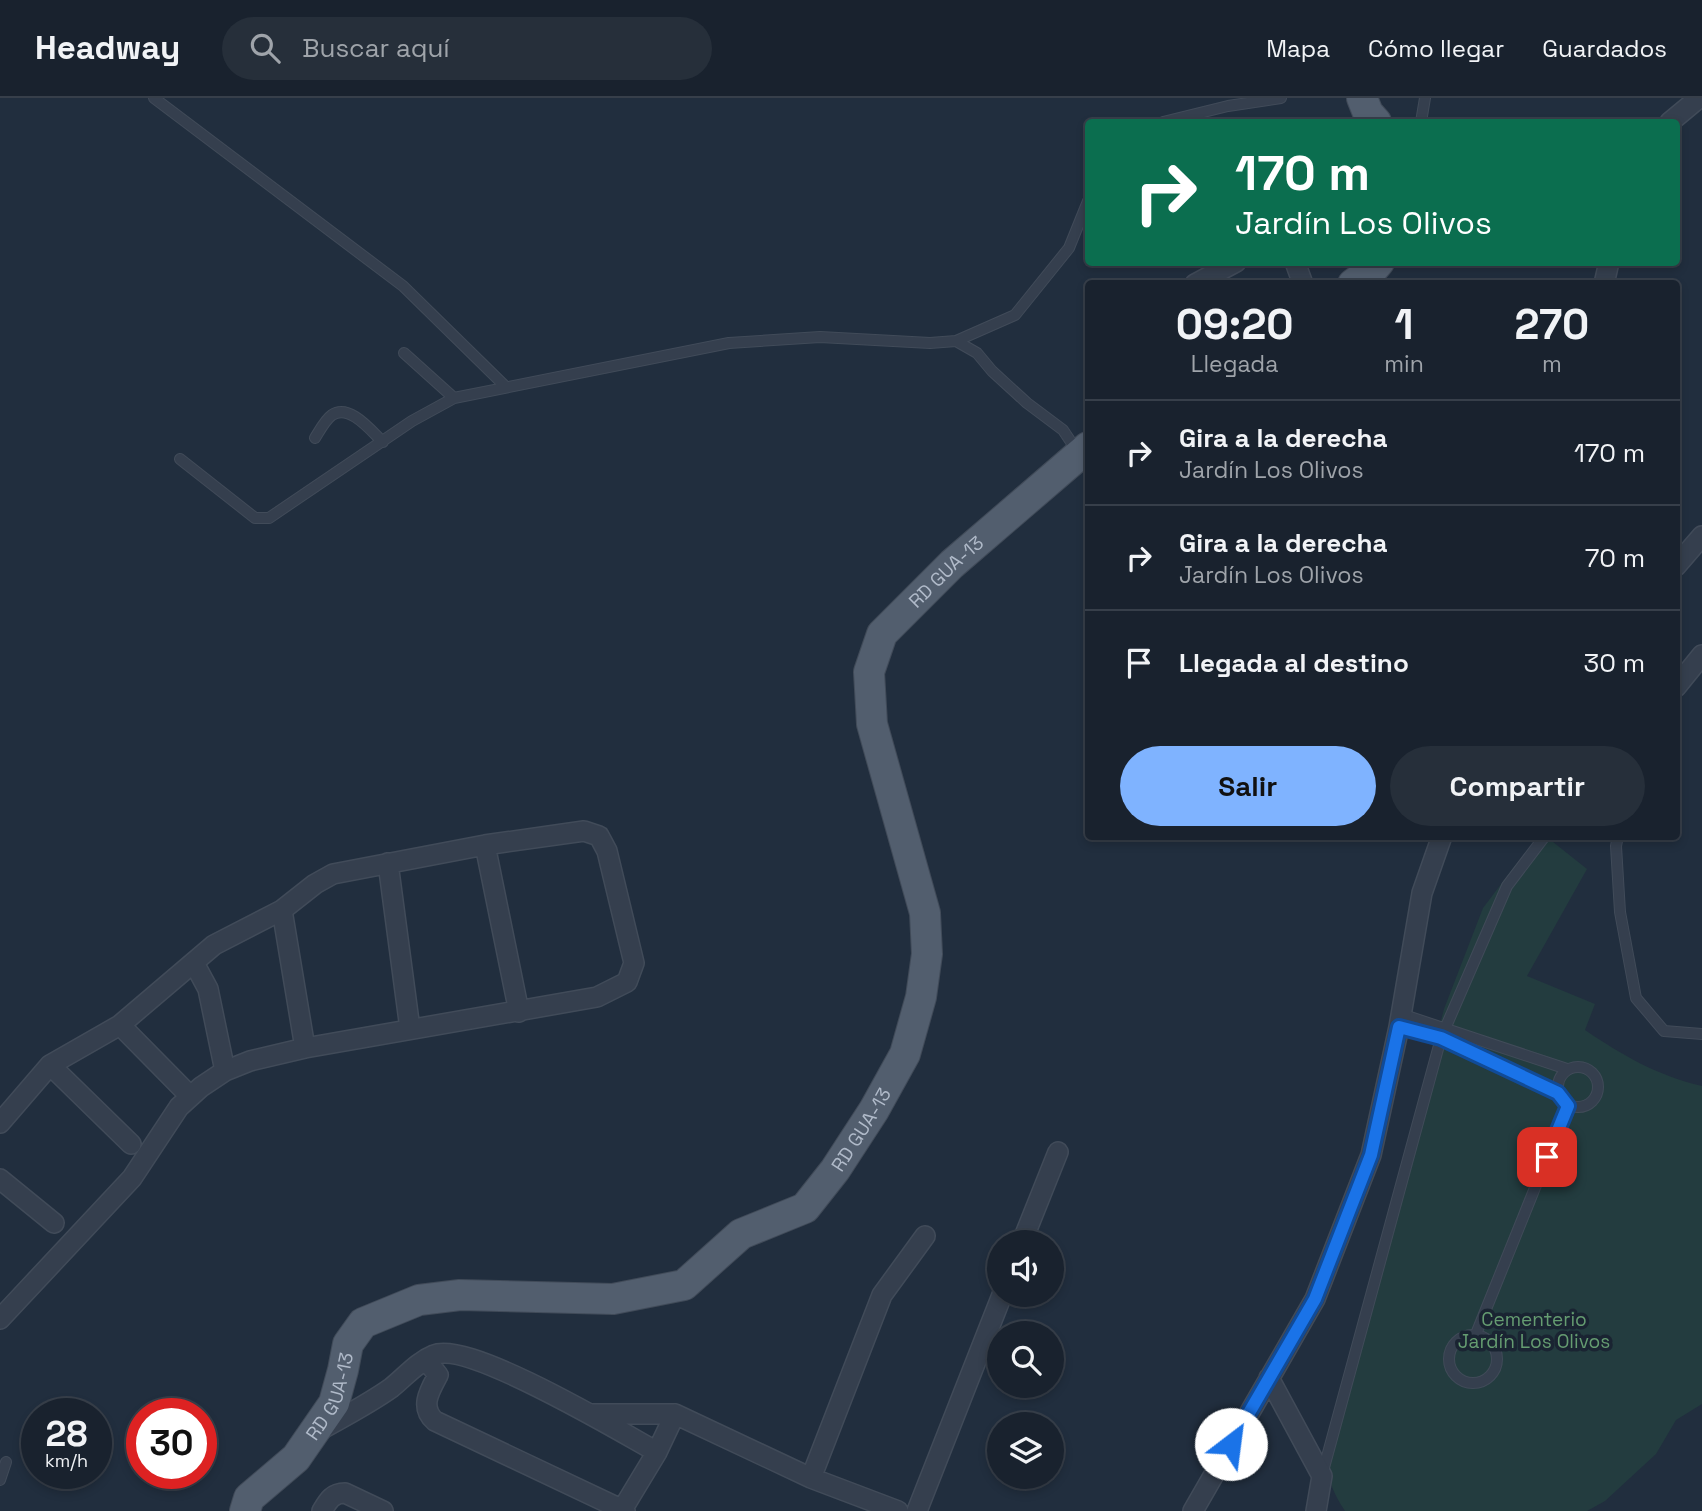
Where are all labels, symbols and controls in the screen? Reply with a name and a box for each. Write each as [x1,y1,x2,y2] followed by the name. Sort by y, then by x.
[222,17,712,80] search box
[35,27,180,69] text: Headway
[246,29,284,67] icon: search
[302,31,450,65] text: Buscar aquí
[1266,33,1330,64] text: Mapa
[1368,33,1504,64] text: Cómo llegar
[1542,33,1667,64] text: Guardados
[1235,142,1370,204] text: 170 m
[1120,147,1211,238] icon: right
[1235,203,1492,243] text: Jardín Los Olivos
[1176,298,1294,351] text: 09:20
[1395,298,1413,351] text: 1
[1514,298,1589,351] text: 270
[1191,349,1278,379] text: Llegada
[1384,349,1424,379] text: min
[1542,349,1562,379] text: m
[1179,421,1388,455] text: Gira a la derecha
[1120,434,1158,472] icon: right
[1574,436,1645,470] text: 170 m
[1179,455,1364,485] text: Jardín Los Olivos
[1179,526,1388,560] text: Gira a la derecha
[903,530,989,613] street label: RD GUA-13
[1120,539,1158,577] icon: right
[1585,541,1645,575] text: 70 m
[1179,560,1364,590] text: Jardín Los Olivos
[1120,644,1158,682] icon: arrive
[1179,646,1409,680] text: Llegada al destino
[1584,646,1645,680] text: 30 m
[1120,746,1376,826] button: Salir
[1390,746,1645,826] button: Compartir
[825,1083,896,1176] street label: RD GUA-13
[1517,1127,1577,1187] pin
[1528,1138,1566,1176] icon: arrive
[987,1230,1064,1489] map controls
[987,1230,1064,1307] button: sound
[1458,1307,1610,1354] park label: Cementerio Jardín Los Olivos
[987,1321,1064,1398] button: search
[300,1350,359,1445] street label: RD GUA-13
[126,1398,217,1489] speed limit sign: 30
[1194,1407,1268,1481] position arrow
[46,1412,87,1456] text: 28
[987,1412,1064,1489] button: layers
[45,1449,88,1472] text: km/h

